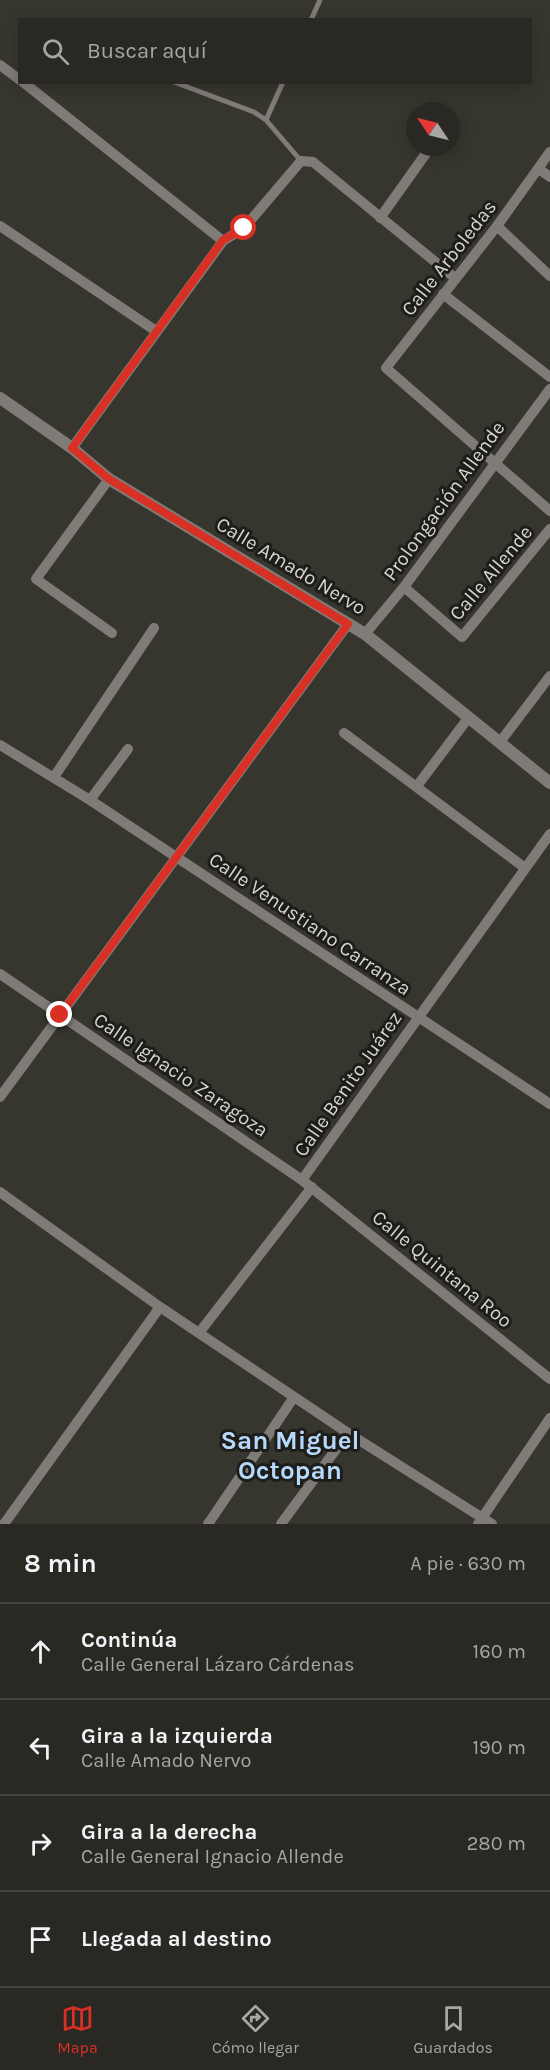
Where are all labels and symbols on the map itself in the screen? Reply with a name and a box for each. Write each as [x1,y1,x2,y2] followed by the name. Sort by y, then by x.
[406,102,460,156] north arrow
[397,196,501,320] street label: Calle Arboledas
[230,214,256,240] route start
[378,417,510,585] street label: Prolongación Allende
[212,512,370,620] street label: Calle Amado Nervo
[445,521,537,625] street label: Calle Allende
[205,848,415,1000] street label: Calle Venustiano Carranza
[46,1001,72,1027] route end
[289,1007,407,1161] street label: Calle Benito Juárez
[89,1008,273,1142] street label: Calle Ignacio Zaragoza
[367,1206,517,1332] street label: Calle Quintana Roo
[221,1425,359,1486] district label: San Miguel Octopan

